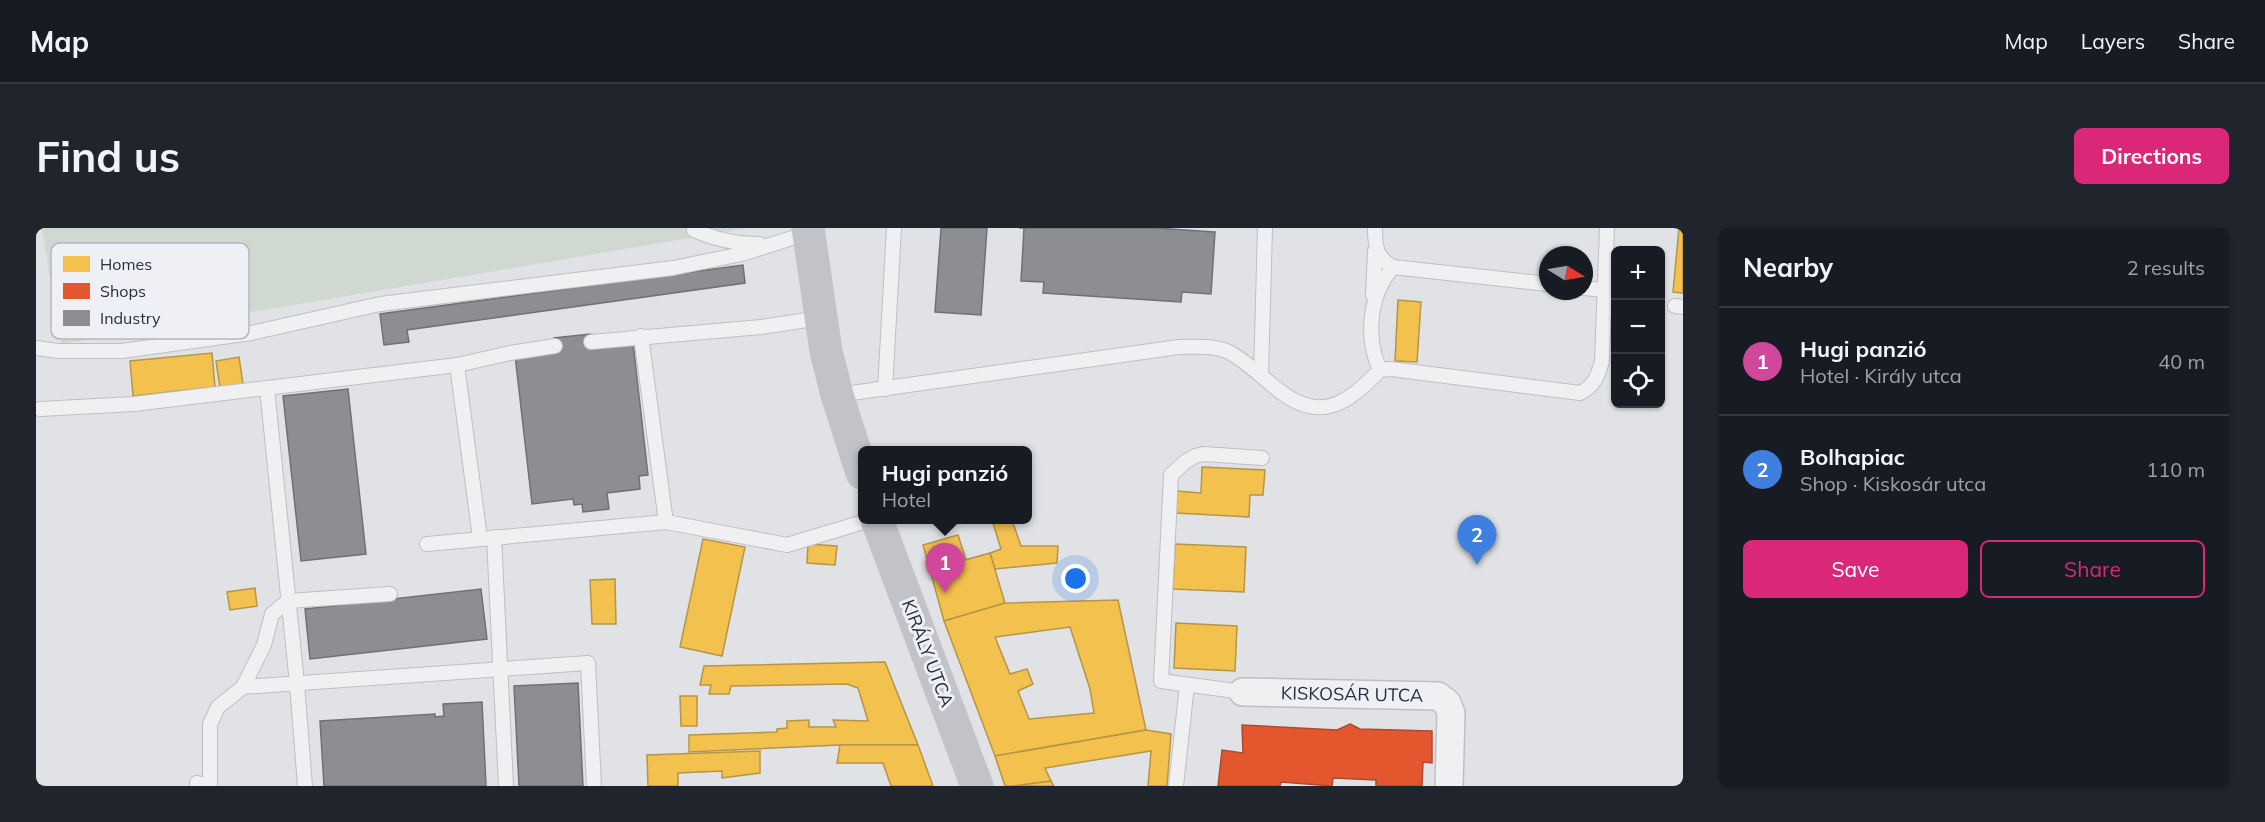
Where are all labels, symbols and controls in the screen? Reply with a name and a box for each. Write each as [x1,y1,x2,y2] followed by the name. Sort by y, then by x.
[30,24,89,59] text: Map
[2005,28,2048,54] text: Map
[2081,28,2145,54] text: Layers
[2178,28,2235,54] text: Share
[2074,128,2229,184] button: Directions
[36,130,180,183] text: Find us
[51,243,249,339] legend
[1539,246,1593,300] north arrow
[1611,246,1665,408] map controls
[1611,246,1665,300] button: +
[1743,251,1833,284] text: Nearby
[100,254,152,274] text: Homes
[2127,255,2205,280] text: 2 results
[100,281,146,301] text: Shops
[1611,300,1665,354] button: −
[100,308,161,328] text: Industry
[1800,335,1926,363] text: Hugi panzió
[1757,349,1769,374] text: 1
[2158,349,2205,374] text: 40 m
[1611,354,1665,408] button: locate
[1800,363,1962,388] text: Hotel · Király utca
[1800,443,1905,471] text: Bolhapiac
[858,446,1032,524] popup
[1757,457,1769,482] text: 2
[2146,457,2205,482] text: 110 m
[882,459,1008,487] text: Hugi panzió
[1800,471,1986,496] text: Shop · Kiskosár utca
[882,487,931,512] text: Hotel
[1458,516,1496,565] pin: 2
[1743,540,1968,598] button: Save
[1980,540,2205,598] button: Share
[926,544,964,593] pin: 1
[1061,564,1090,593] your location
[897,596,959,710] street label: KIRÁLY UTCA
[1281,681,1423,707] street label: KISKOSÁR UTCA

